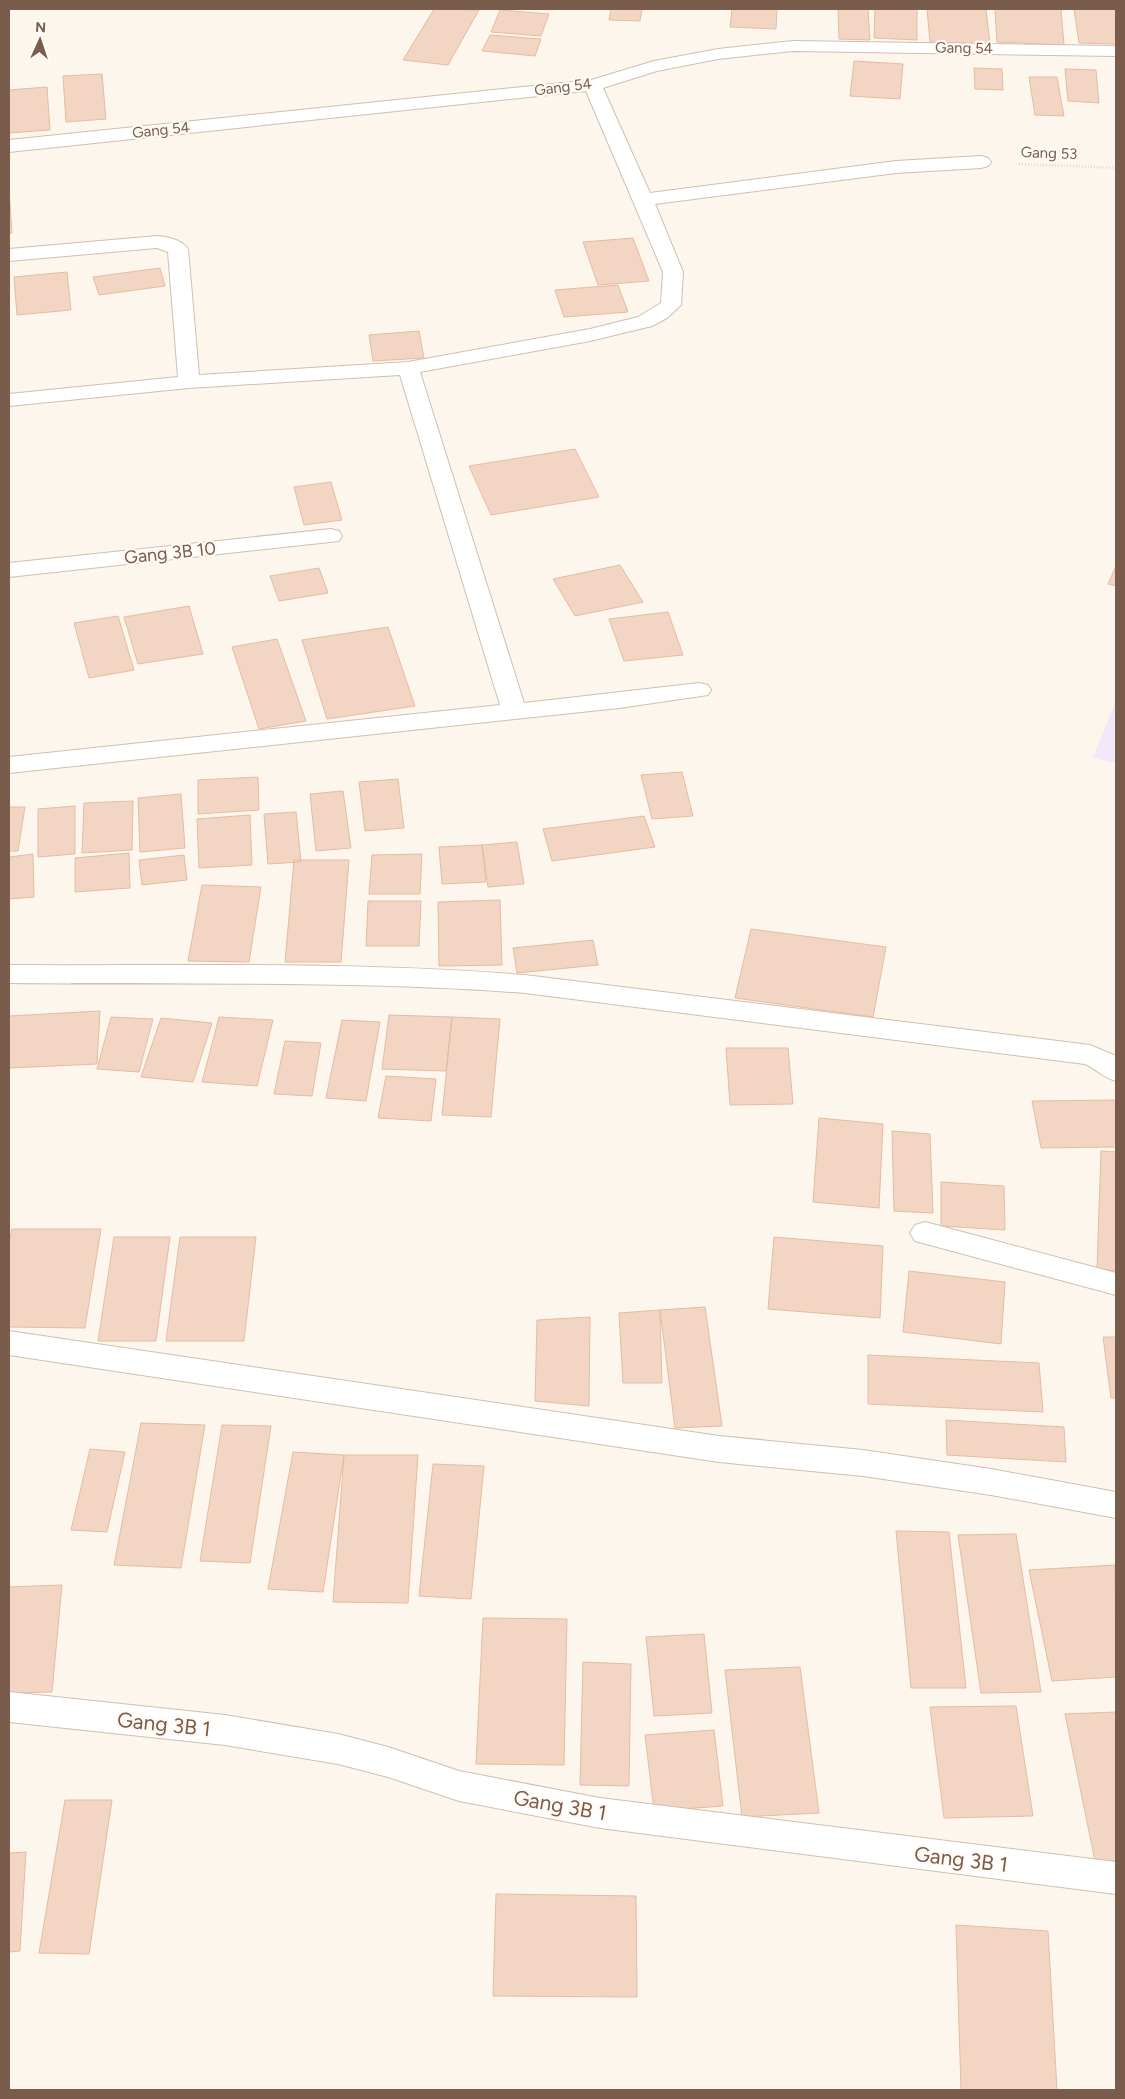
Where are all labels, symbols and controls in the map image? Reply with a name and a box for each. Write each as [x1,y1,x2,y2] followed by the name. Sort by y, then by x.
[15,15,65,65] north arrow
[35,19,47,36] text: N
[935,38,993,58] street label: Gang 54
[533,75,593,99] street label: Gang 54
[131,118,191,142] street label: Gang 54
[1020,143,1078,163] street label: Gang 53
[123,537,217,569] street label: Gang 3B 10
[116,1707,212,1741] street label: Gang 3B 1
[512,1785,608,1825] street label: Gang 3B 1
[913,1841,1009,1877] street label: Gang 3B 1

